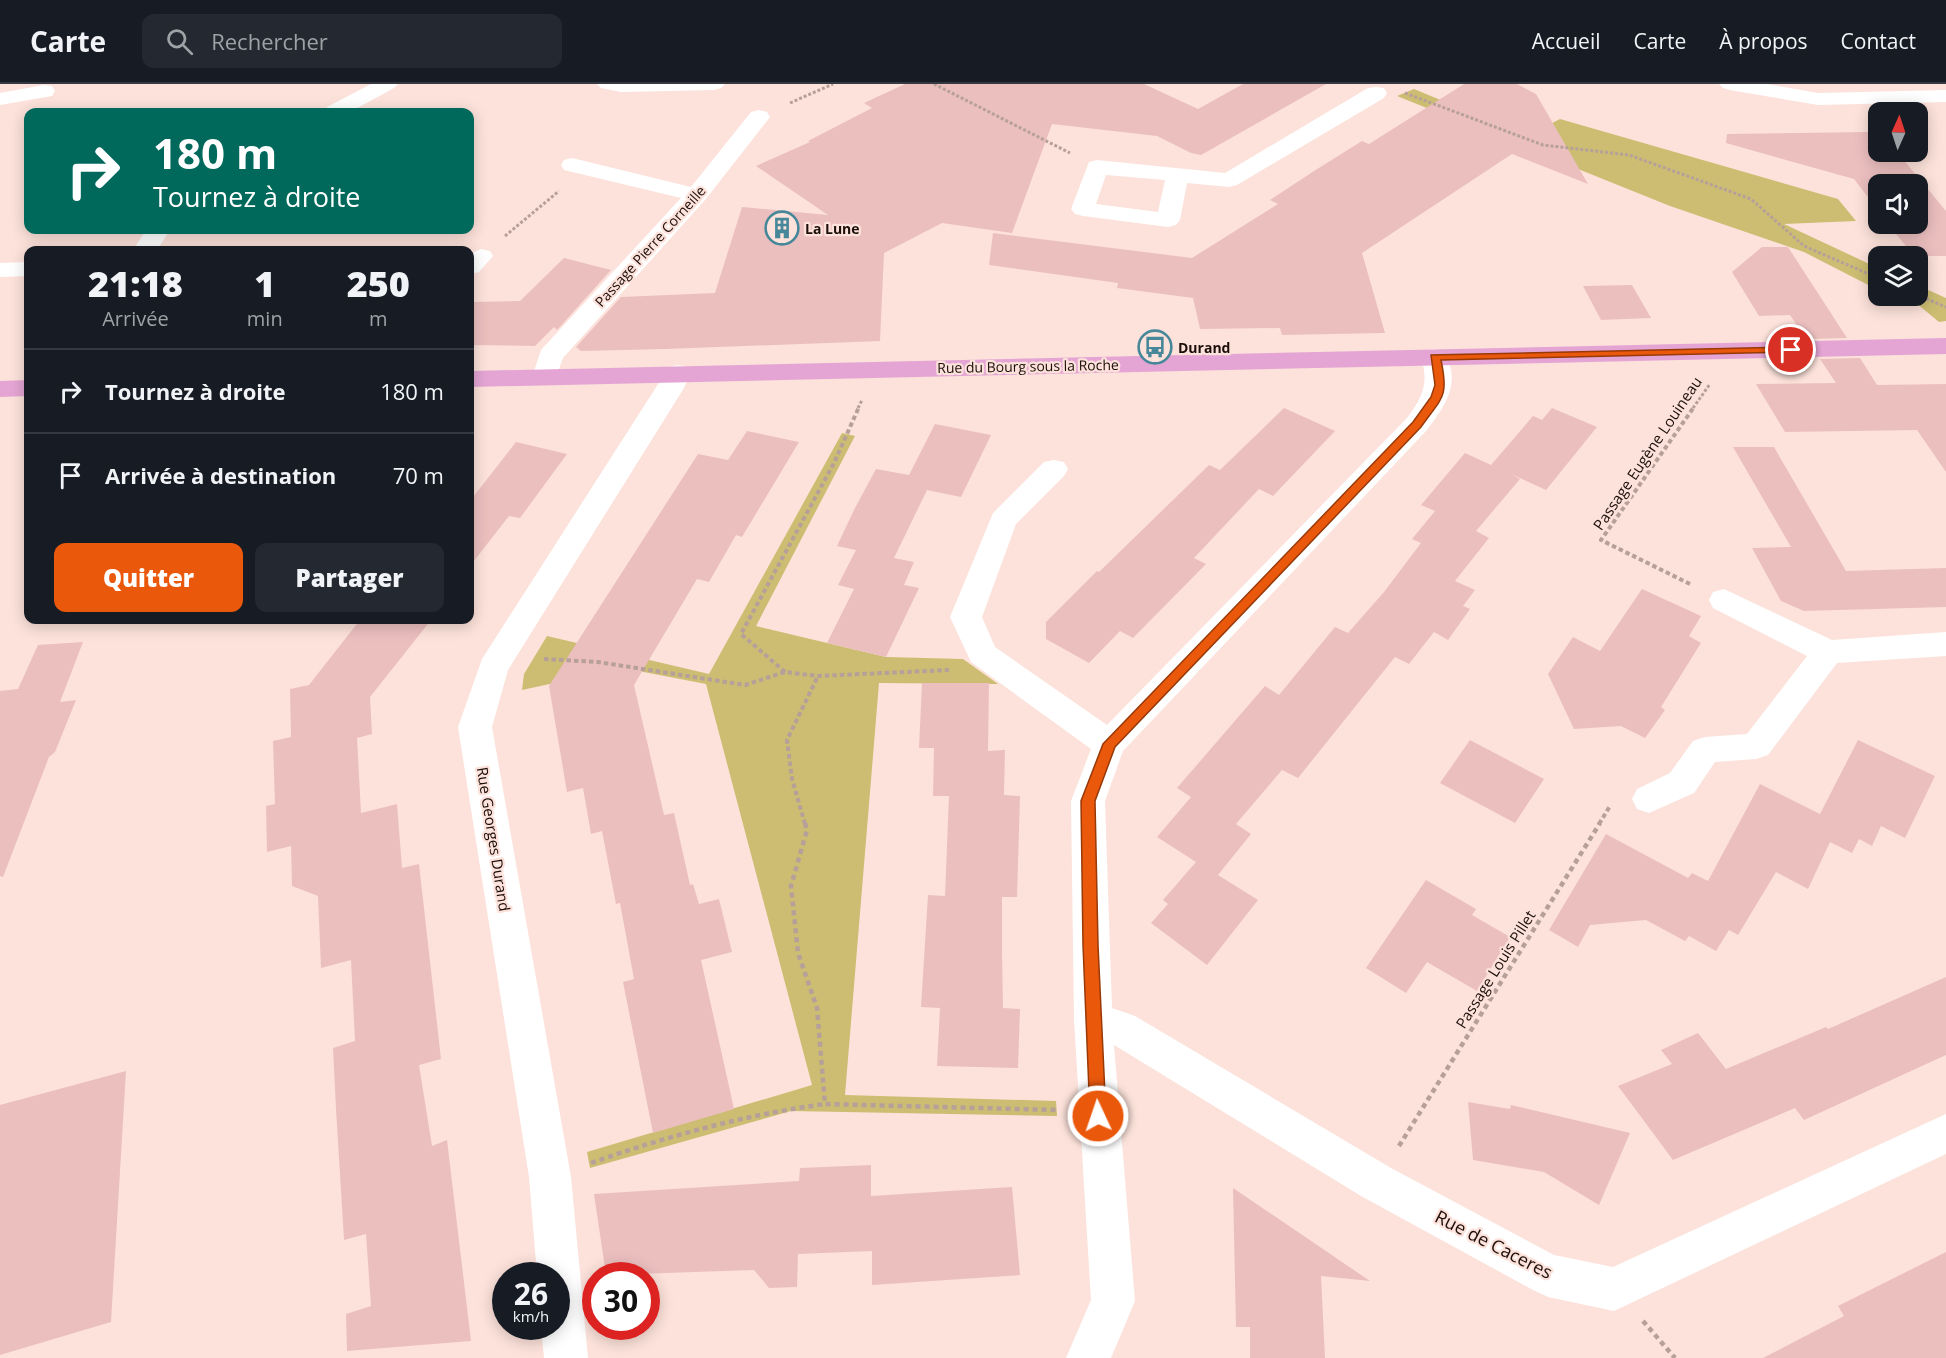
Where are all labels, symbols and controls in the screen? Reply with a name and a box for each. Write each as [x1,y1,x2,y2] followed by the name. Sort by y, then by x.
[142,14,562,68] search box
[30,22,106,60] text: Carte
[163,25,196,58] icon: search
[211,26,328,56] text: Rechercher
[1532,27,1600,55] text: Accueil
[1633,27,1686,55] text: Carte
[1719,27,1808,55] text: À propos
[1841,27,1916,55] text: Contact
[1868,102,1928,162] north arrow
[1868,102,1928,306] map controls
[153,124,277,181] text: 180 m
[54,132,132,210] icon: right
[1868,174,1928,234] button: sound
[153,178,361,215] text: Tournez à droite
[590,181,710,311] street label: Passage Pierre Corneille
[764,210,800,246] building icon: La Lune
[805,219,860,238] place label: La Lune
[1868,246,1928,306] button: layers
[88,259,183,308] text: 21:18
[254,259,275,308] text: 1
[347,259,410,308] text: 250
[102,305,169,332] text: Arrivée
[247,305,283,332] text: min
[369,305,388,332] text: m
[1765,324,1816,375] pin
[1137,329,1173,365] bus stop icon: Durand
[1774,333,1807,366] icon: arrive
[1178,338,1230,357] place label: Durand
[937,355,1119,377] street label: Rue du Bourg sous la Roche
[1588,372,1706,534] street label: Passage Eugène Louineau
[54,375,87,408] icon: right
[105,376,286,406] text: Tournez à droite
[380,376,444,406] text: 180 m
[54,459,87,492] icon: arrive
[105,460,336,490] text: Arrivée à destination
[393,460,444,490] text: 70 m
[54,543,243,612] button: Quitter
[255,543,444,612] button: Partager
[473,765,515,913] street label: Rue Georges Durand
[1451,906,1539,1032] street label: Passage Louis Pillet
[1066,1084,1130,1148] position arrow
[1431,1204,1557,1284] street label: Rue de Caceres
[582,1262,660,1340] speed limit sign: 30
[514,1273,548,1314] text: 26
[513,1306,549,1326] text: km/h

